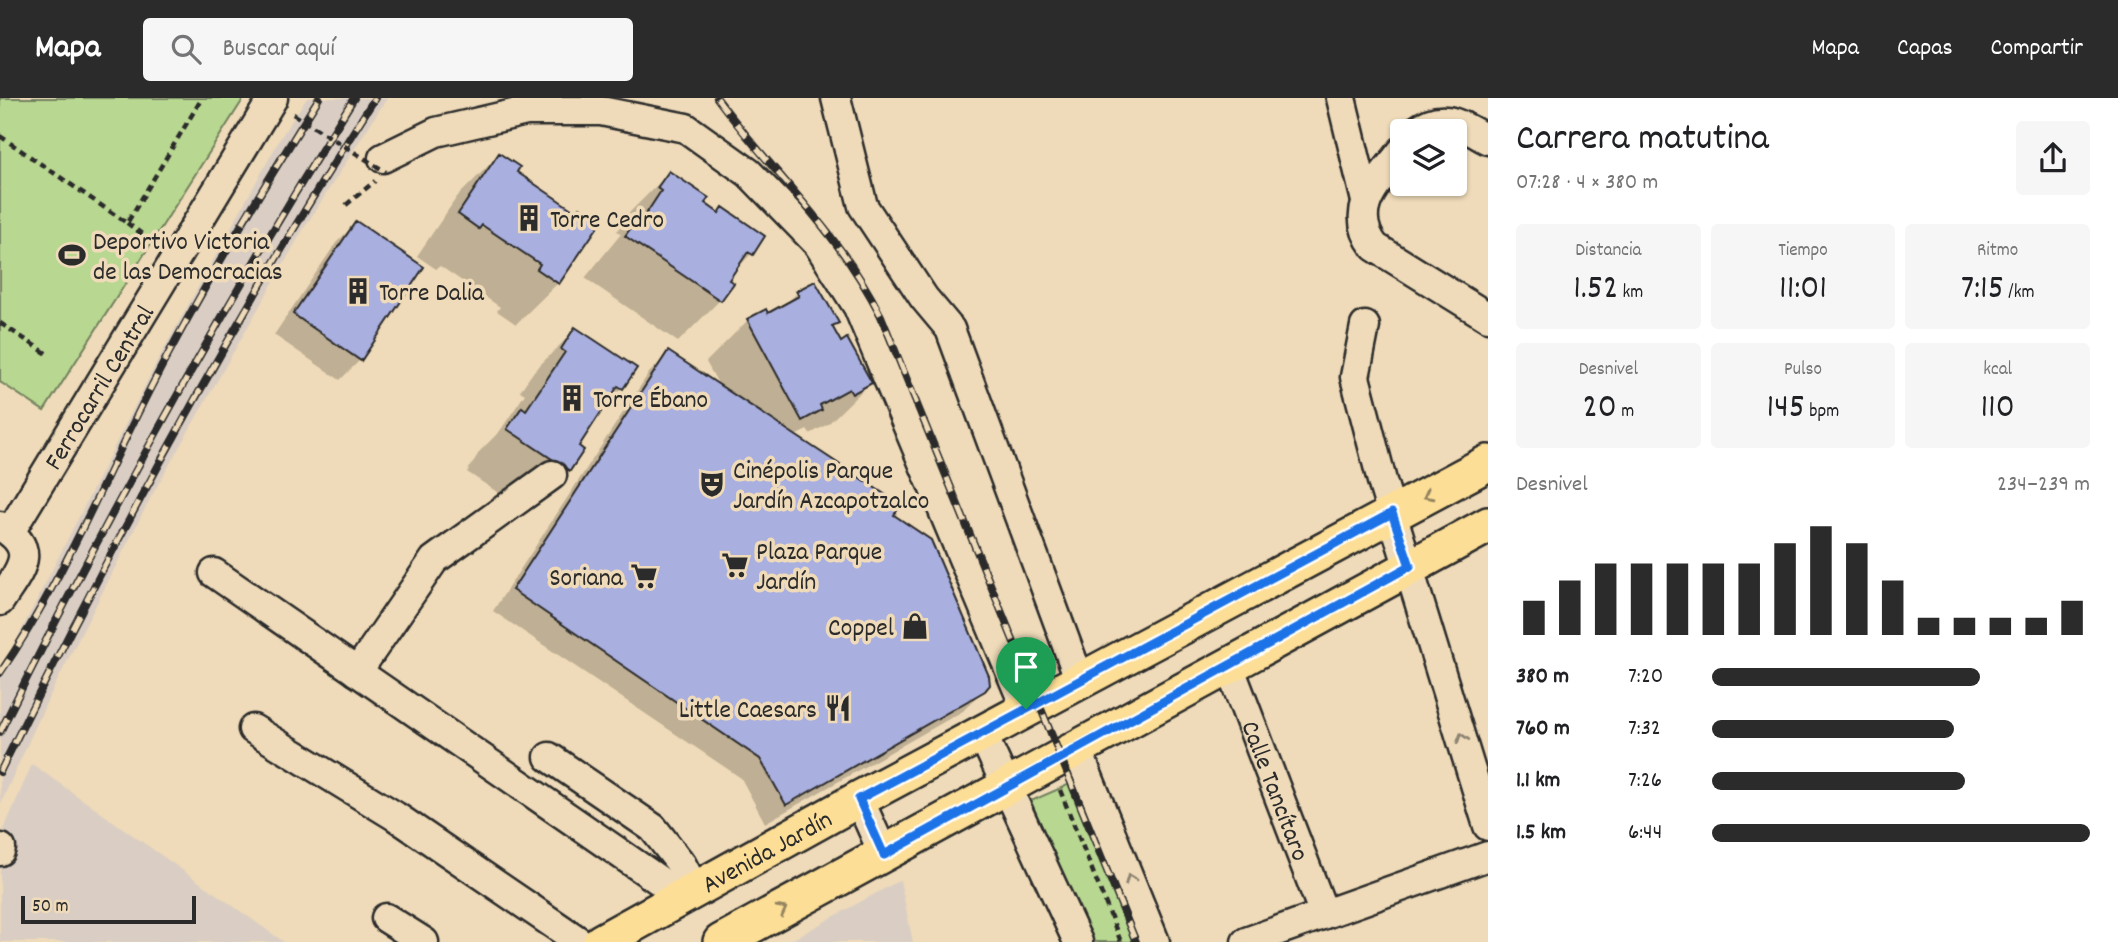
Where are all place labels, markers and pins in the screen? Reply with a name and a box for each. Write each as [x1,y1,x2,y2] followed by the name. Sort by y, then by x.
[514,203,544,233] building icon: Torre Cedro
[550,203,664,240] place label: Torre Cedro
[93,225,283,292] place label: Deportivo Victoria de las Democracias
[57,240,87,270] sports icon: Deportivo Victoria de las Democracias
[343,276,373,306] building icon: Torre Dalia
[379,276,485,313] place label: Torre Dalia
[557,383,587,413] building icon: Torre Ébano
[593,383,708,420] place label: Torre Ébano
[733,454,929,521] place label: Cinépolis Parque Jardín Azcapotzalco
[697,469,727,499] theatre icon: Cinépolis Parque Jardín Azcapotzalco
[756,535,882,602] place label: Plaza Parque Jardín
[720,550,750,580] supermarket icon: Plaza Parque Jardín
[549,561,624,598] place label: Soriana
[629,561,659,591] supermarket icon: Soriana
[828,611,894,648] place label: Coppel
[900,611,930,641] shop icon: Coppel
[996,637,1056,709] pin
[679,693,817,730] place label: Little Caesars
[823,693,853,723] restaurant icon: Little Caesars

